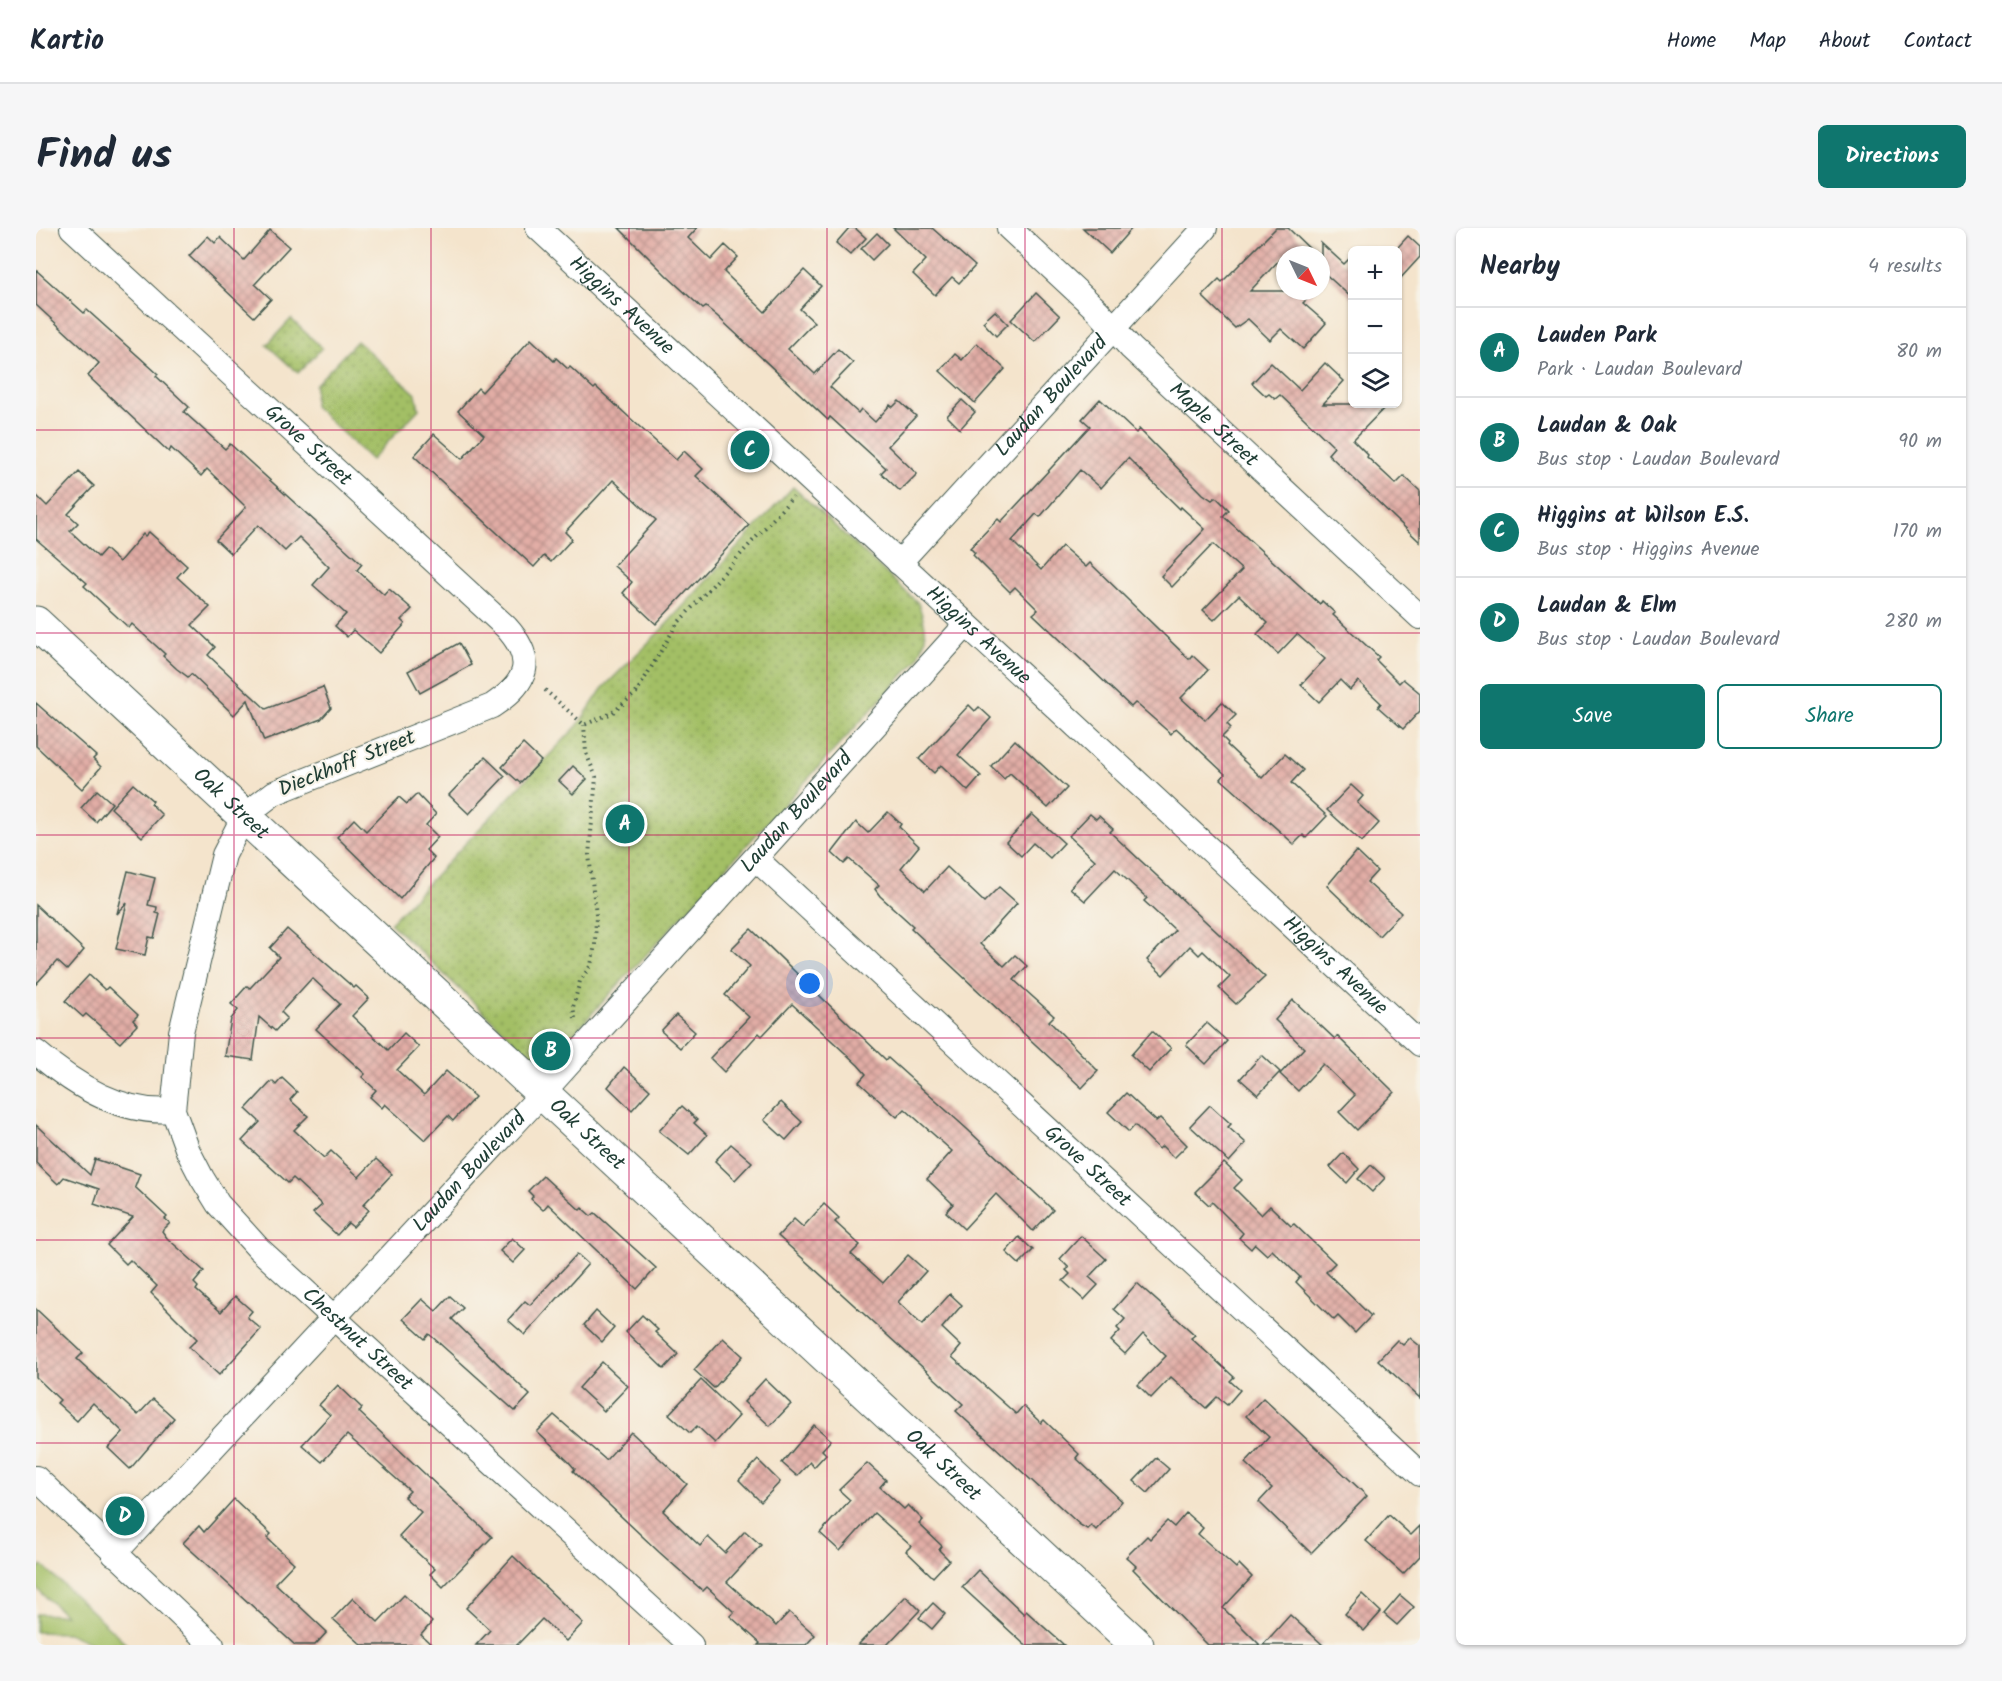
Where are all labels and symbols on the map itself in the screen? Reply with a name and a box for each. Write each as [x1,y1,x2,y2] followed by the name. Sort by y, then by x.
[1276,246,1330,300] north arrow
[561,248,683,364] street label: Higgins Avenue
[987,327,1116,465] street label: Laudan Boulevard
[1161,374,1267,476] street label: Maple Street
[257,396,360,495] street label: Grove Street
[730,428,770,472] pin: C
[918,578,1039,694] street label: Higgins Avenue
[273,721,421,807] street label: Dieckhoff Street
[732,743,861,881] street label: Laudan Boulevard
[185,760,277,849] street label: Oak Street
[606,802,644,846] pin: A
[1275,908,1396,1024] street label: Higgins Avenue
[795,969,824,998] your location
[532,1028,570,1074] pin: B
[541,1090,634,1179] street label: Oak Street
[405,1103,535,1240] street label: Laudan Boulevard
[1036,1117,1140,1216] street label: Grove Street
[294,1279,421,1400] street label: Chestnut Street
[898,1421,990,1510] street label: Oak Street
[106,1494,145,1538] pin: D

